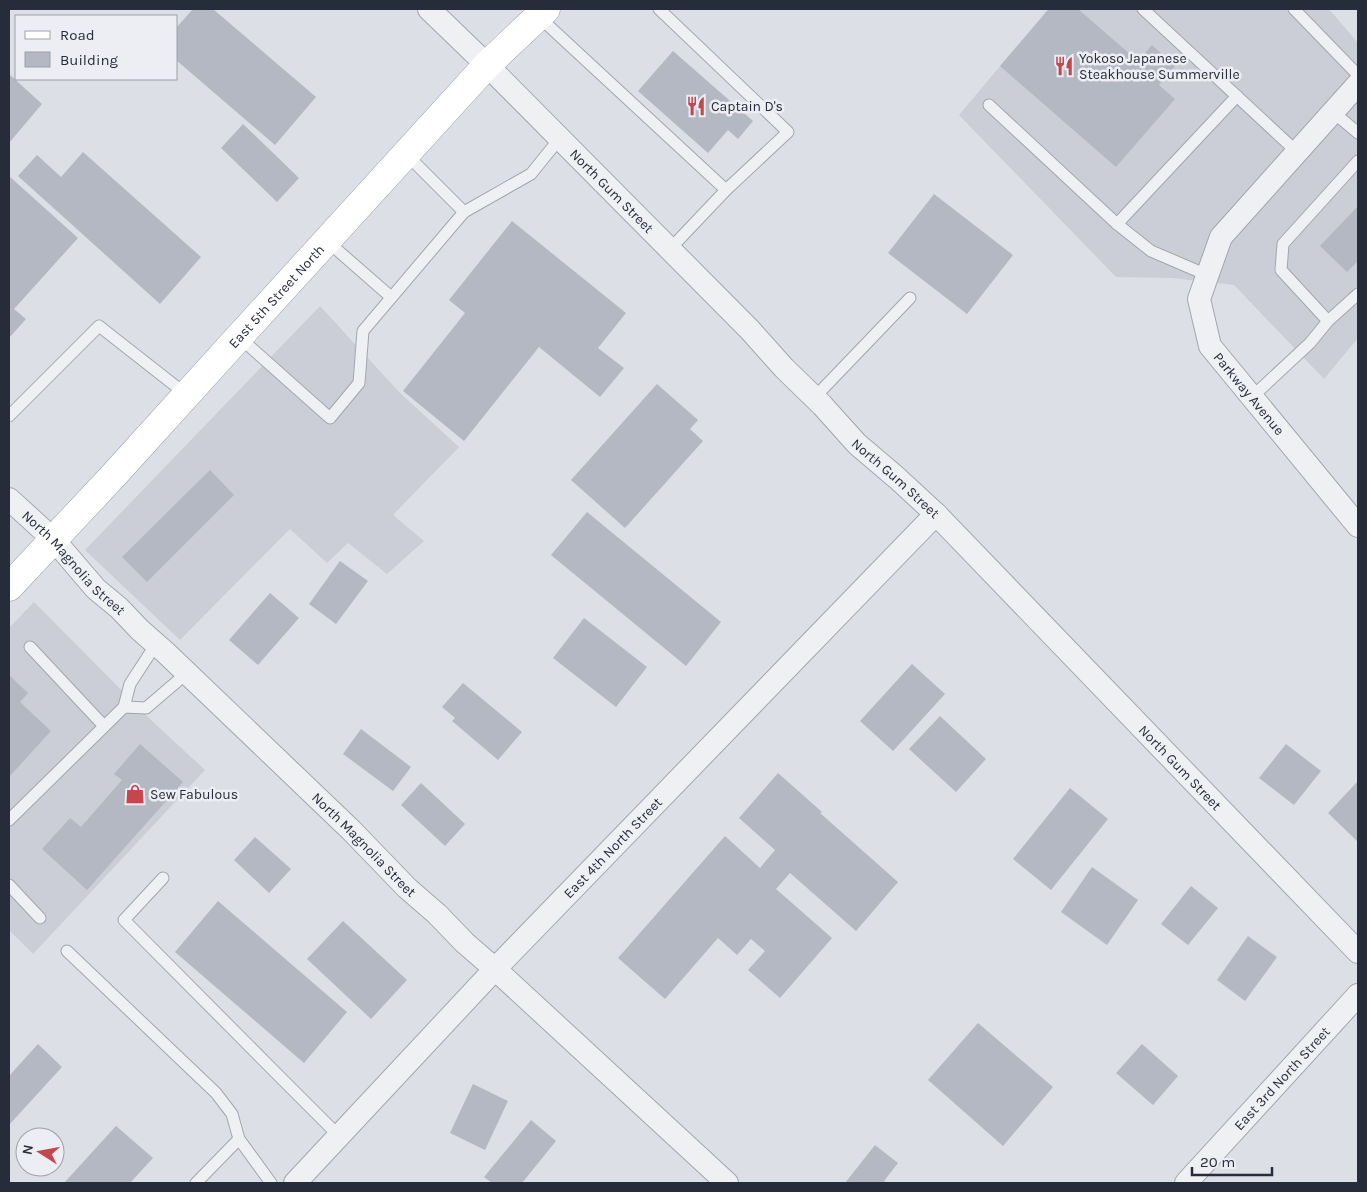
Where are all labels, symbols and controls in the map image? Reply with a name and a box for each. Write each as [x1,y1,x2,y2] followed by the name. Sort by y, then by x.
[15,15,178,80] legend
[60,26,95,44] text: Road
[1079,50,1240,83] place label: Yokoso Japanese Steakhouse Summerville
[60,51,118,69] text: Building
[1053,55,1075,77] restaurant icon: Yokoso Japanese Steakhouse Summerville
[685,95,707,117] restaurant icon: Captain D's
[711,98,783,115] place label: Captain D's
[567,145,657,237] street label: North Gum Street
[225,241,328,352] street label: East 5th Street North
[1210,349,1288,438] street label: Parkway Avenue
[848,435,943,522] street label: North Gum Street
[19,507,129,618] street label: North Magnolia Street
[1135,721,1225,814] street label: North Gum Street
[124,783,146,805] shop icon: Sew Fabulous
[150,786,238,803] place label: Sew Fabulous
[308,789,420,900] street label: North Magnolia Street
[560,793,665,902] street label: East 4th North Street
[1230,1023,1333,1134] street label: East 3rd North Street
[15,1127,65,1177] north arrow
[18,1143,37,1156] text: N
[1192,1144,1272,1176] scale bar
[1200,1153,1235,1171] text: 20 m

